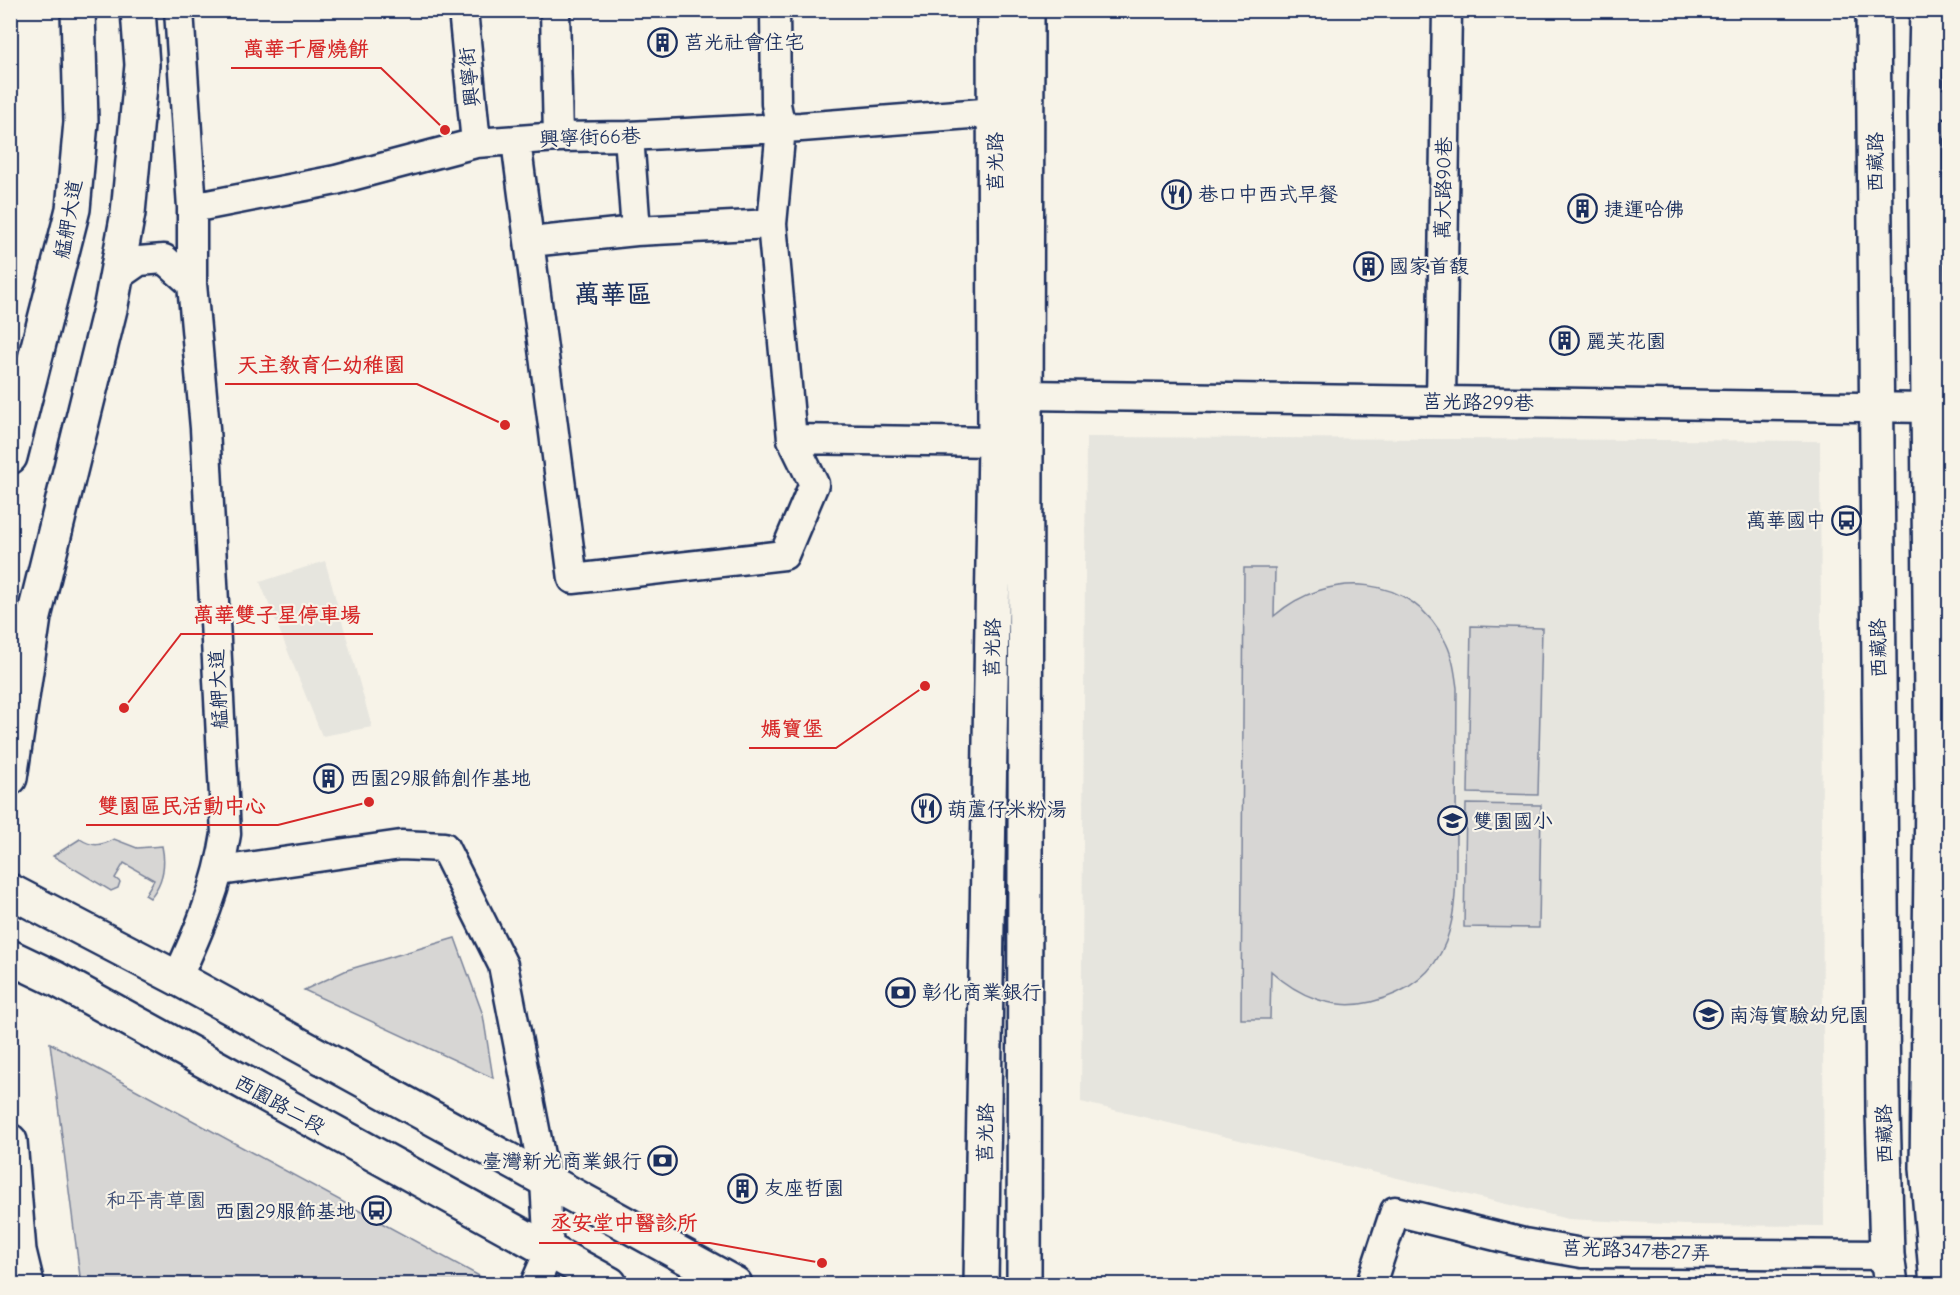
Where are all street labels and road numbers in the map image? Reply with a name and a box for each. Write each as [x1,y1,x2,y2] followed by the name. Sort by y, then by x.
[455,46,484,108] street label: 興寧街
[539,124,642,151] street label: 興寧街66巷
[984,131,1007,192] street label: 莒光路
[1864,131,1887,192] street label: 西藏路
[1431,135,1456,240] street label: 萬大路90巷
[50,178,87,260] street label: 艋舺大道
[1422,390,1535,415] street label: 莒光路299巷
[980,617,1005,678] street label: 莒光路
[1866,617,1891,678] street label: 西藏路
[205,648,232,730] street label: 艋舺大道
[230,1070,329,1139] street label: 西園路二段
[973,1102,998,1163] street label: 莒光路
[1872,1103,1897,1164] street label: 西藏路
[1561,1236,1711,1265] street label: 莒光路347巷27弄

